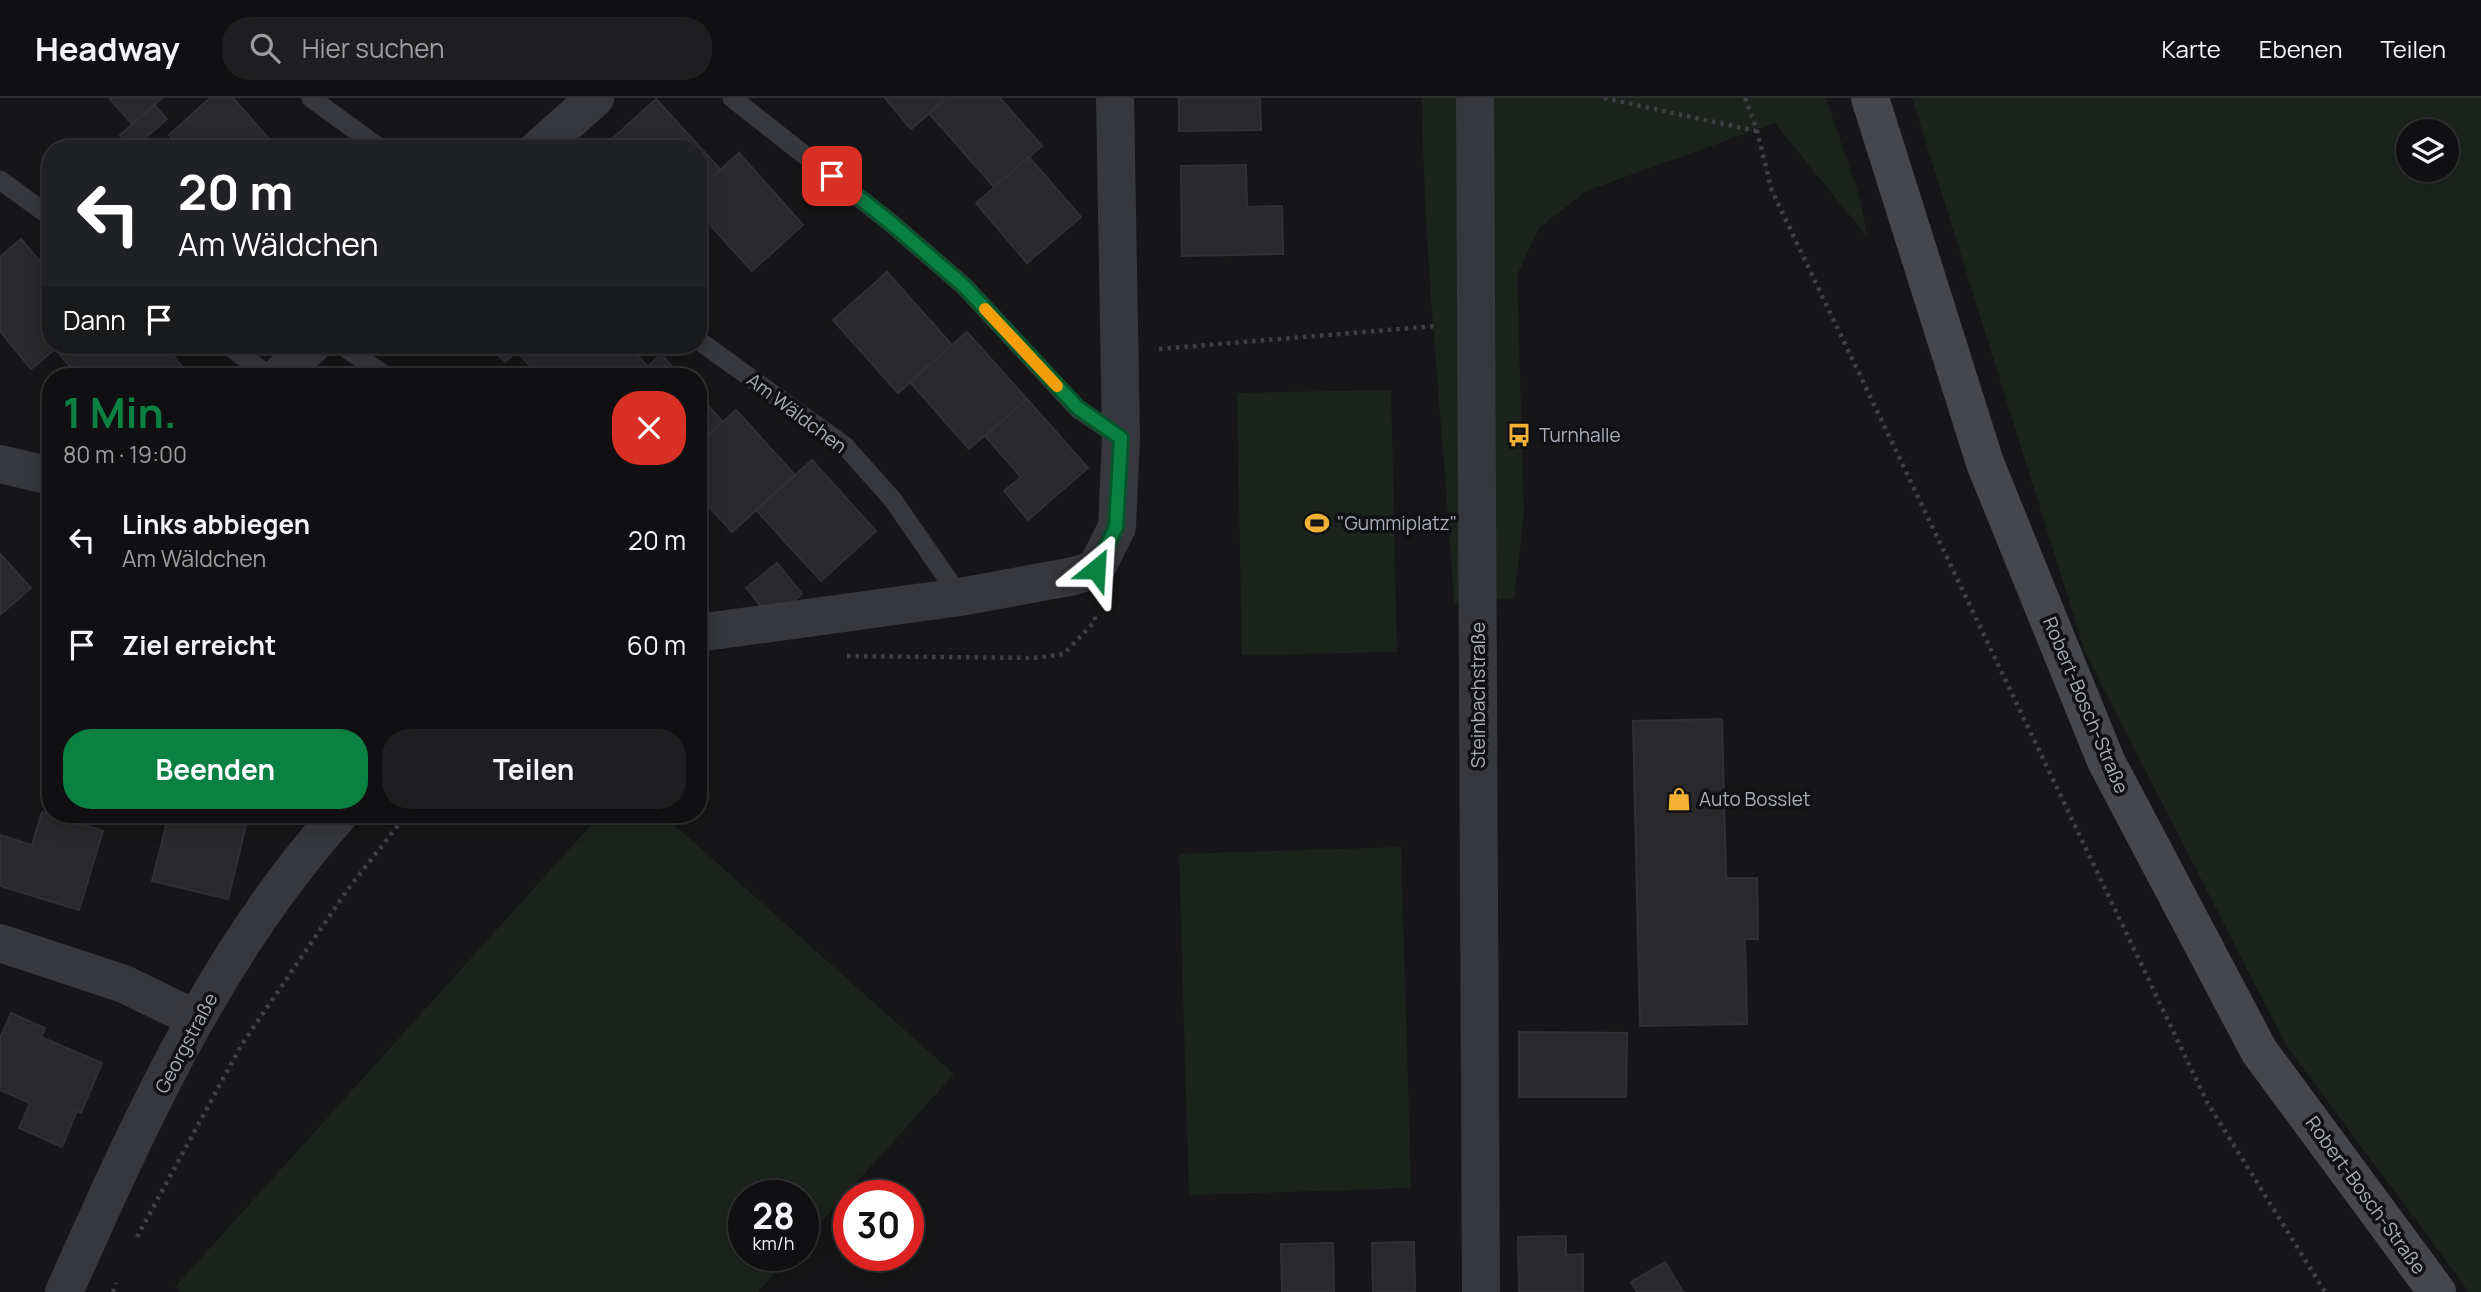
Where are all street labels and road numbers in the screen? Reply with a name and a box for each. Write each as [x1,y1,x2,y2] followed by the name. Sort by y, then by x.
[742,367,852,459] street label: Am Wäldchen
[2037,613,2135,797] street label: Robert-Bosch-Straße
[1465,622,1491,768] street label: Steinbachstraße
[149,988,223,1098] street label: Georgstraße
[2300,1111,2432,1279] street label: Robert-Bosch-Straße

